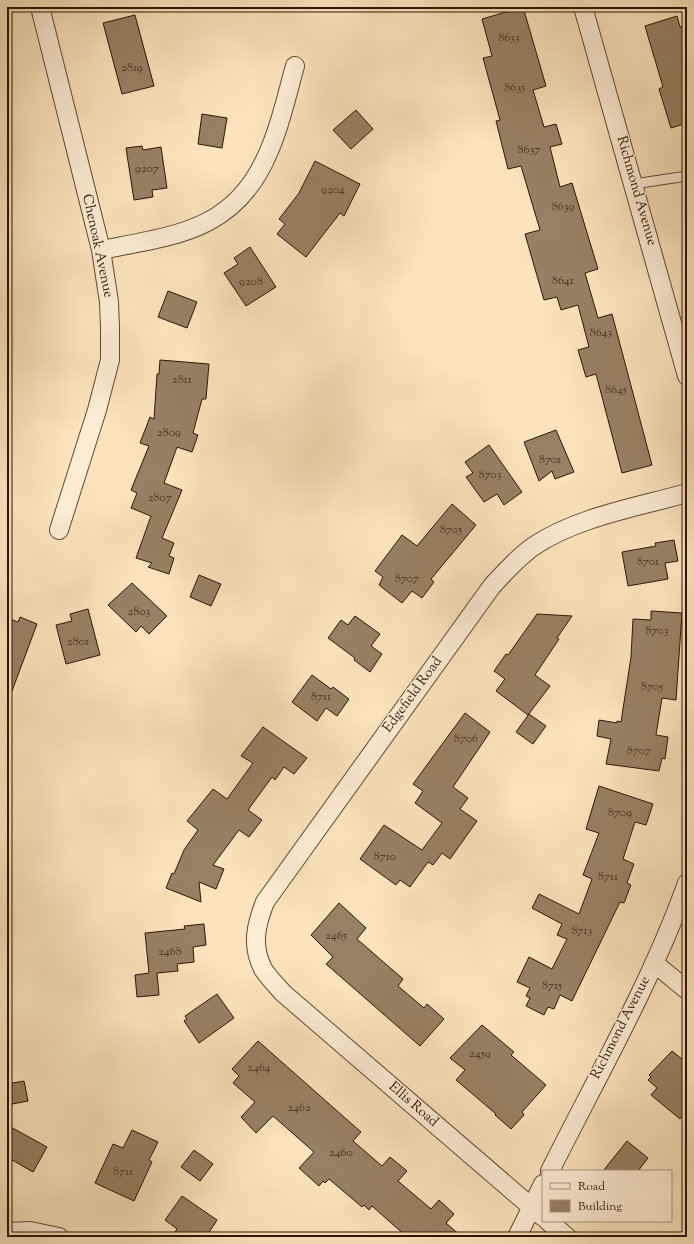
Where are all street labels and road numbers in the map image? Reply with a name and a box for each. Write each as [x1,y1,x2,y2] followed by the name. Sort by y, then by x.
[611,134,661,248] street label: Richmond Avenue
[76,192,118,300] street label: Chenoak Avenue
[379,653,447,737] street label: Edgefield Road
[586,973,656,1083] street label: Richmond Avenue
[384,1078,442,1132] street label: Ellis Road

